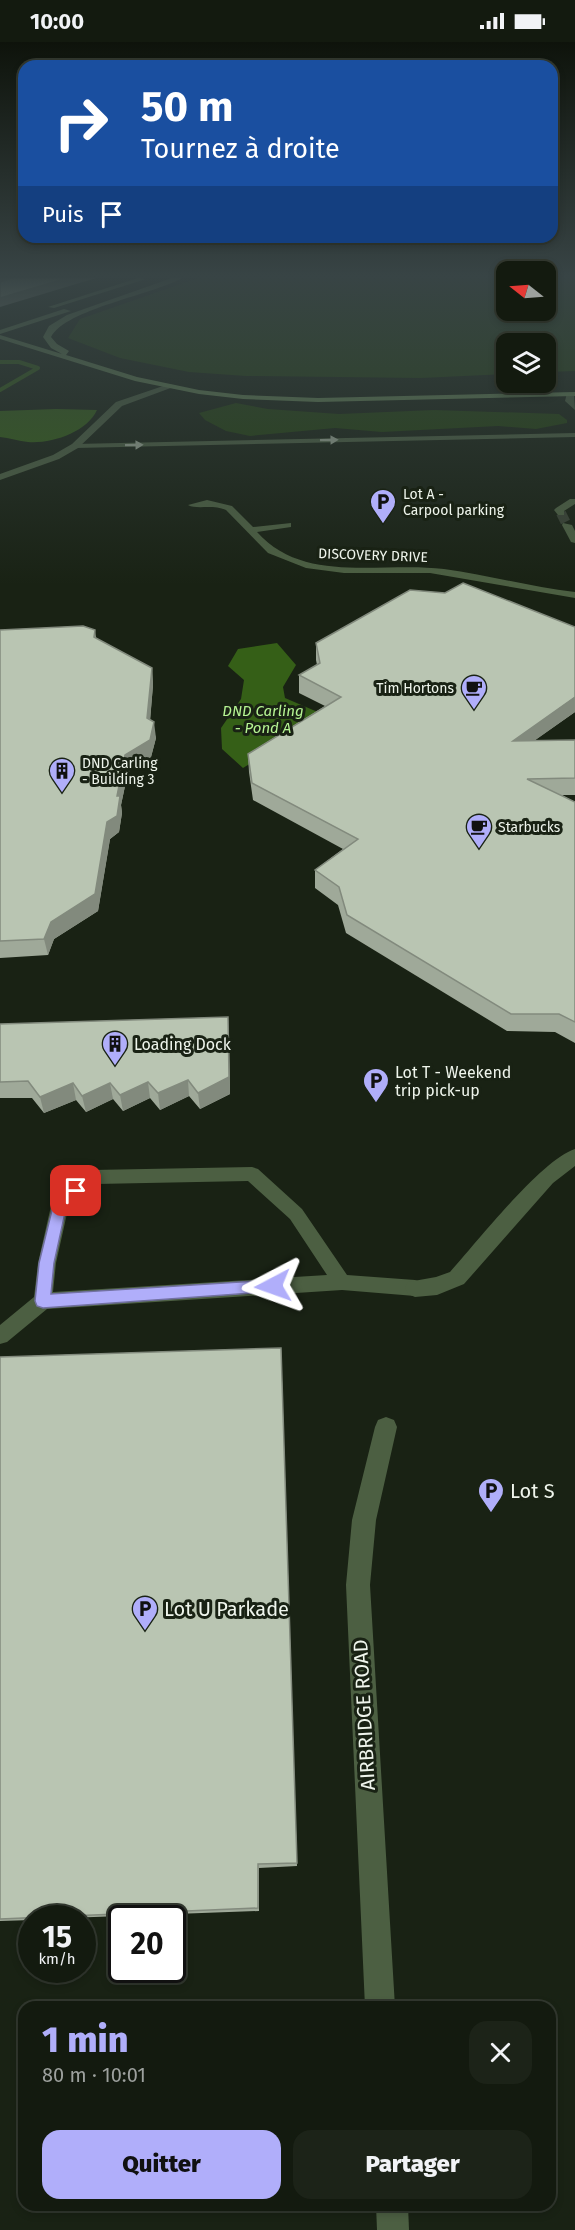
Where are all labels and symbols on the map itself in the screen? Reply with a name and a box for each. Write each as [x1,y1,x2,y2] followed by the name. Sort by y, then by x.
[496,261,556,321] north arrow
[319,435,338,445] one-way arrow
[124,440,143,449] one-way arrow
[403,486,505,519] place label: Lot A - Carpool parking
[368,487,398,525] parking icon: Lot A - Carpool parking
[318,545,428,566] street label: DISCOVERY DRIVE
[459,673,489,711] cafe icon: Tim Hortons
[376,680,454,697] place label: Tim Hortons
[222,702,304,737] water label: DND Carling - Pond A
[82,755,158,788] place label: DND Carling - Building 3
[47,756,77,794] building icon: DND Carling - Building 3
[464,812,494,850] cafe icon: Starbucks
[498,819,561,836] place label: Starbucks
[100,1029,130,1067] building icon: Loading Dock
[134,1035,232,1054] place label: Loading Dock
[395,1063,511,1100] place label: Lot T - Weekend trip pick-up
[361,1066,391,1104] parking icon: Lot T - Weekend trip pick-up
[50,1165,101,1216] pin
[241,1254,305,1318] position arrow
[476,1476,506,1514] parking icon: Lot S
[510,1479,555,1503] place label: Lot S
[130,1594,160,1632] parking icon: Lot U Parkade
[164,1597,289,1621] place label: Lot U Parkade
[348,1639,380,1791] street label: AIRBRIDGE ROAD
[108,1905,186,1983] speed limit sign: 20

